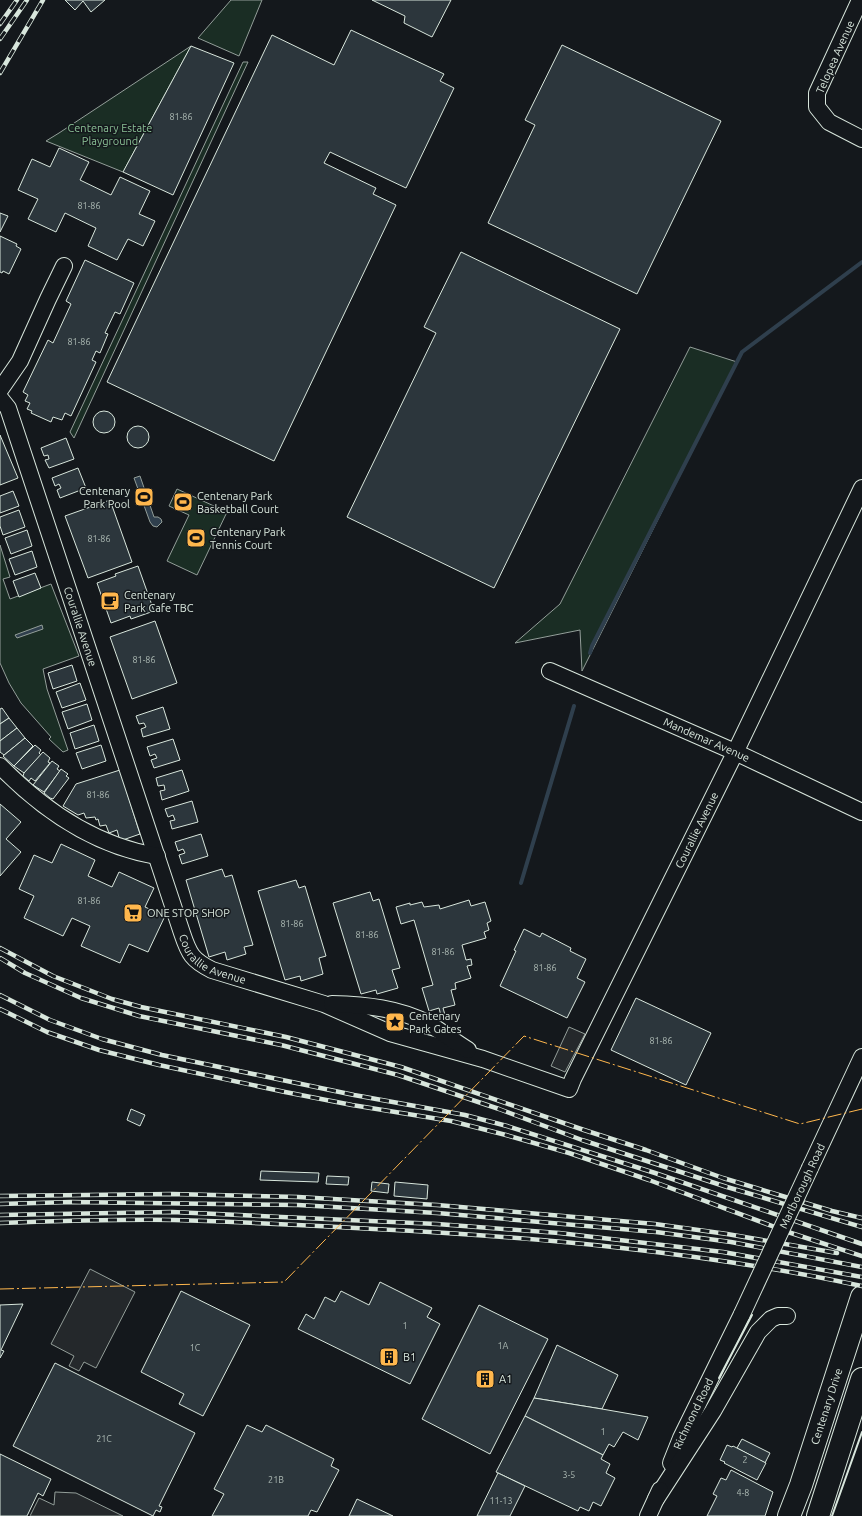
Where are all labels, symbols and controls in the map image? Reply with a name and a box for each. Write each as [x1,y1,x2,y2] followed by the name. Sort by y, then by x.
[814,19,856,95] street label: Telopea Avenue
[170,112,192,122] house number: 81-86
[68,122,152,147] park label: Centenary Estate Playground
[78,201,100,211] house number: 81-86
[68,337,90,347] house number: 81-86
[79,485,131,510] place label: Centenary Park Pool
[133,486,155,508] sports icon: Centenary Park Pool
[197,490,279,515] place label: Centenary Park Basketball Court
[172,491,194,513] sports icon: Centenary Park Basketball Court
[210,526,286,551] place label: Centenary Park Tennis Court
[185,527,207,549] sports icon: Centenary Park Tennis Court
[88,534,110,544] house number: 81-86
[62,585,99,668] street label: Courallie Avenue
[124,589,194,614] place label: Centenary Park Cafe TBC
[99,590,121,612] cafe icon: Centenary Park Cafe TBC
[133,655,155,665] house number: 81-86
[662,715,752,764] street label: Mandemar Avenue
[87,790,109,800] house number: 81-86
[673,790,721,870] street label: Courallie Avenue
[78,896,100,906] house number: 81-86
[122,902,144,924] supermarket icon: ONE STOP SHOP
[147,907,230,919] place label: ONE STOP SHOP
[281,919,303,929] house number: 81-86
[356,930,378,940] house number: 81-86
[177,932,247,986] street label: Courallie Avenue
[432,947,454,957] house number: 81-86
[534,963,556,973] house number: 81-86
[409,1010,462,1035] place label: Centenary Park Gates
[384,1011,406,1033] place icon: Centenary Park Gates
[650,1036,672,1046] house number: 81-86
[777,1142,827,1230] street label: Marlborough Road
[402,1321,408,1331] house number: 1
[498,1341,509,1351] house number: 1A
[190,1343,201,1353] house number: 1C
[378,1346,400,1368] building icon: B1
[403,1351,416,1363] place label: B1
[809,1367,845,1446] street label: Centenary Drive
[474,1368,496,1390] building icon: A1
[499,1373,512,1385] place label: A1
[671,1376,715,1451] street label: Richmond Road
[600,1427,606,1437] house number: 1
[96,1434,112,1444] house number: 21C
[742,1455,748,1465] house number: 2
[563,1470,575,1480] house number: 3-5
[268,1475,284,1485] house number: 21B
[737,1488,749,1498] house number: 4-8
[490,1496,512,1506] house number: 11-13

